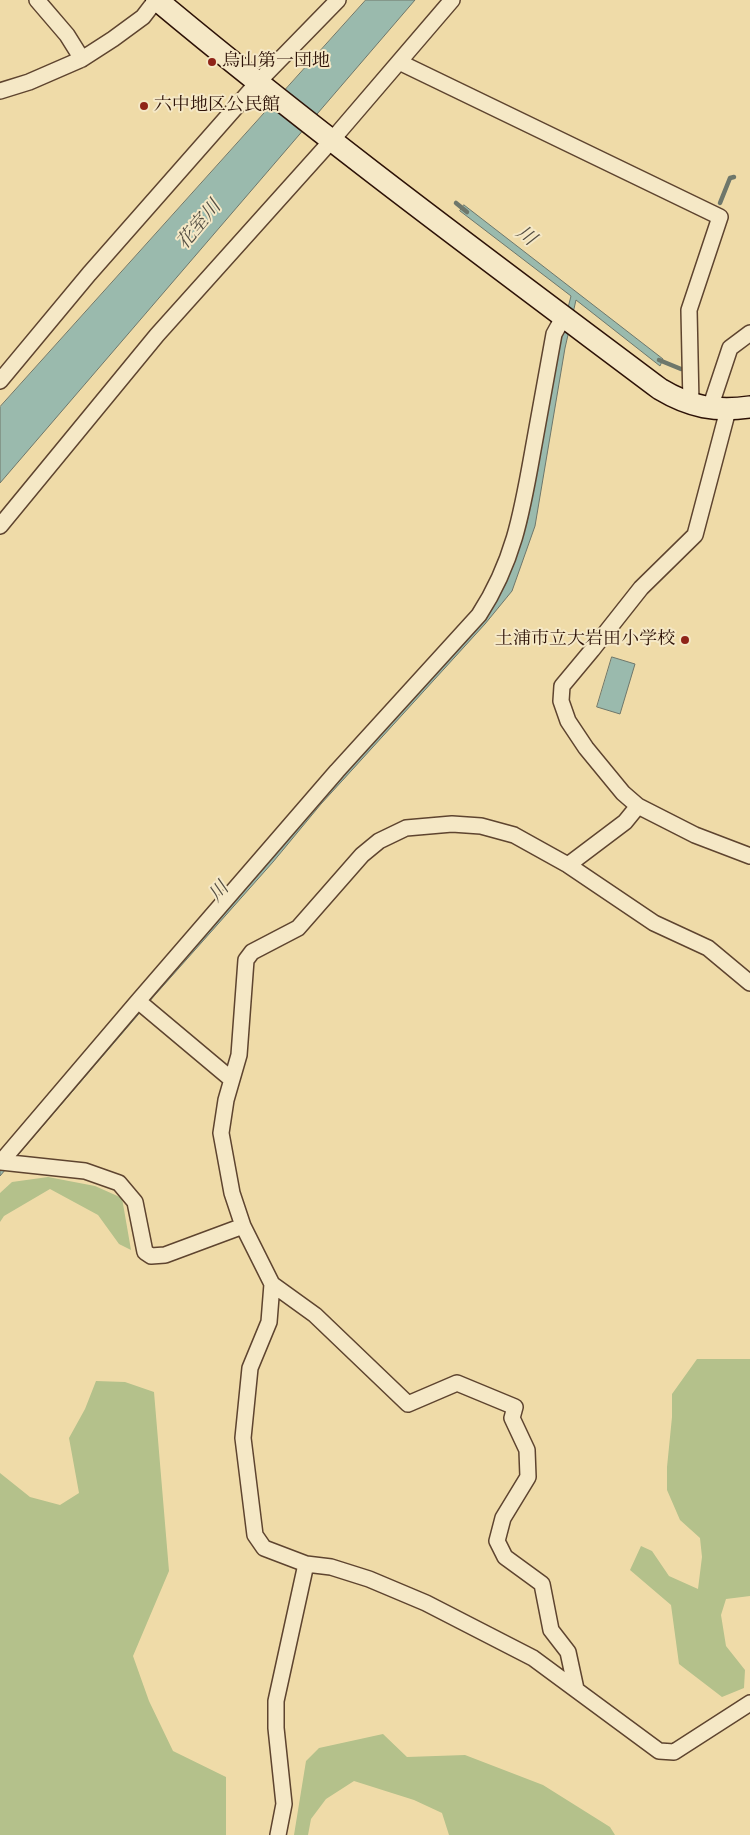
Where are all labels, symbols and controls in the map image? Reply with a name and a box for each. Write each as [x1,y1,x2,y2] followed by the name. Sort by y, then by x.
[222,51,330,73] place label: 烏山第一団地
[206,56,218,68] marker: 烏山第一団地
[154,95,280,117] place label: 六中地区公民館
[138,100,150,112] marker: 六中地区公民館
[173,197,227,255] water label: 花室川
[510,222,540,252] water label: 川
[495,629,675,651] place label: 土浦市立大岩田小学校
[679,634,691,646] marker: 土浦市立大岩田小学校
[205,878,235,908] water label: 川

